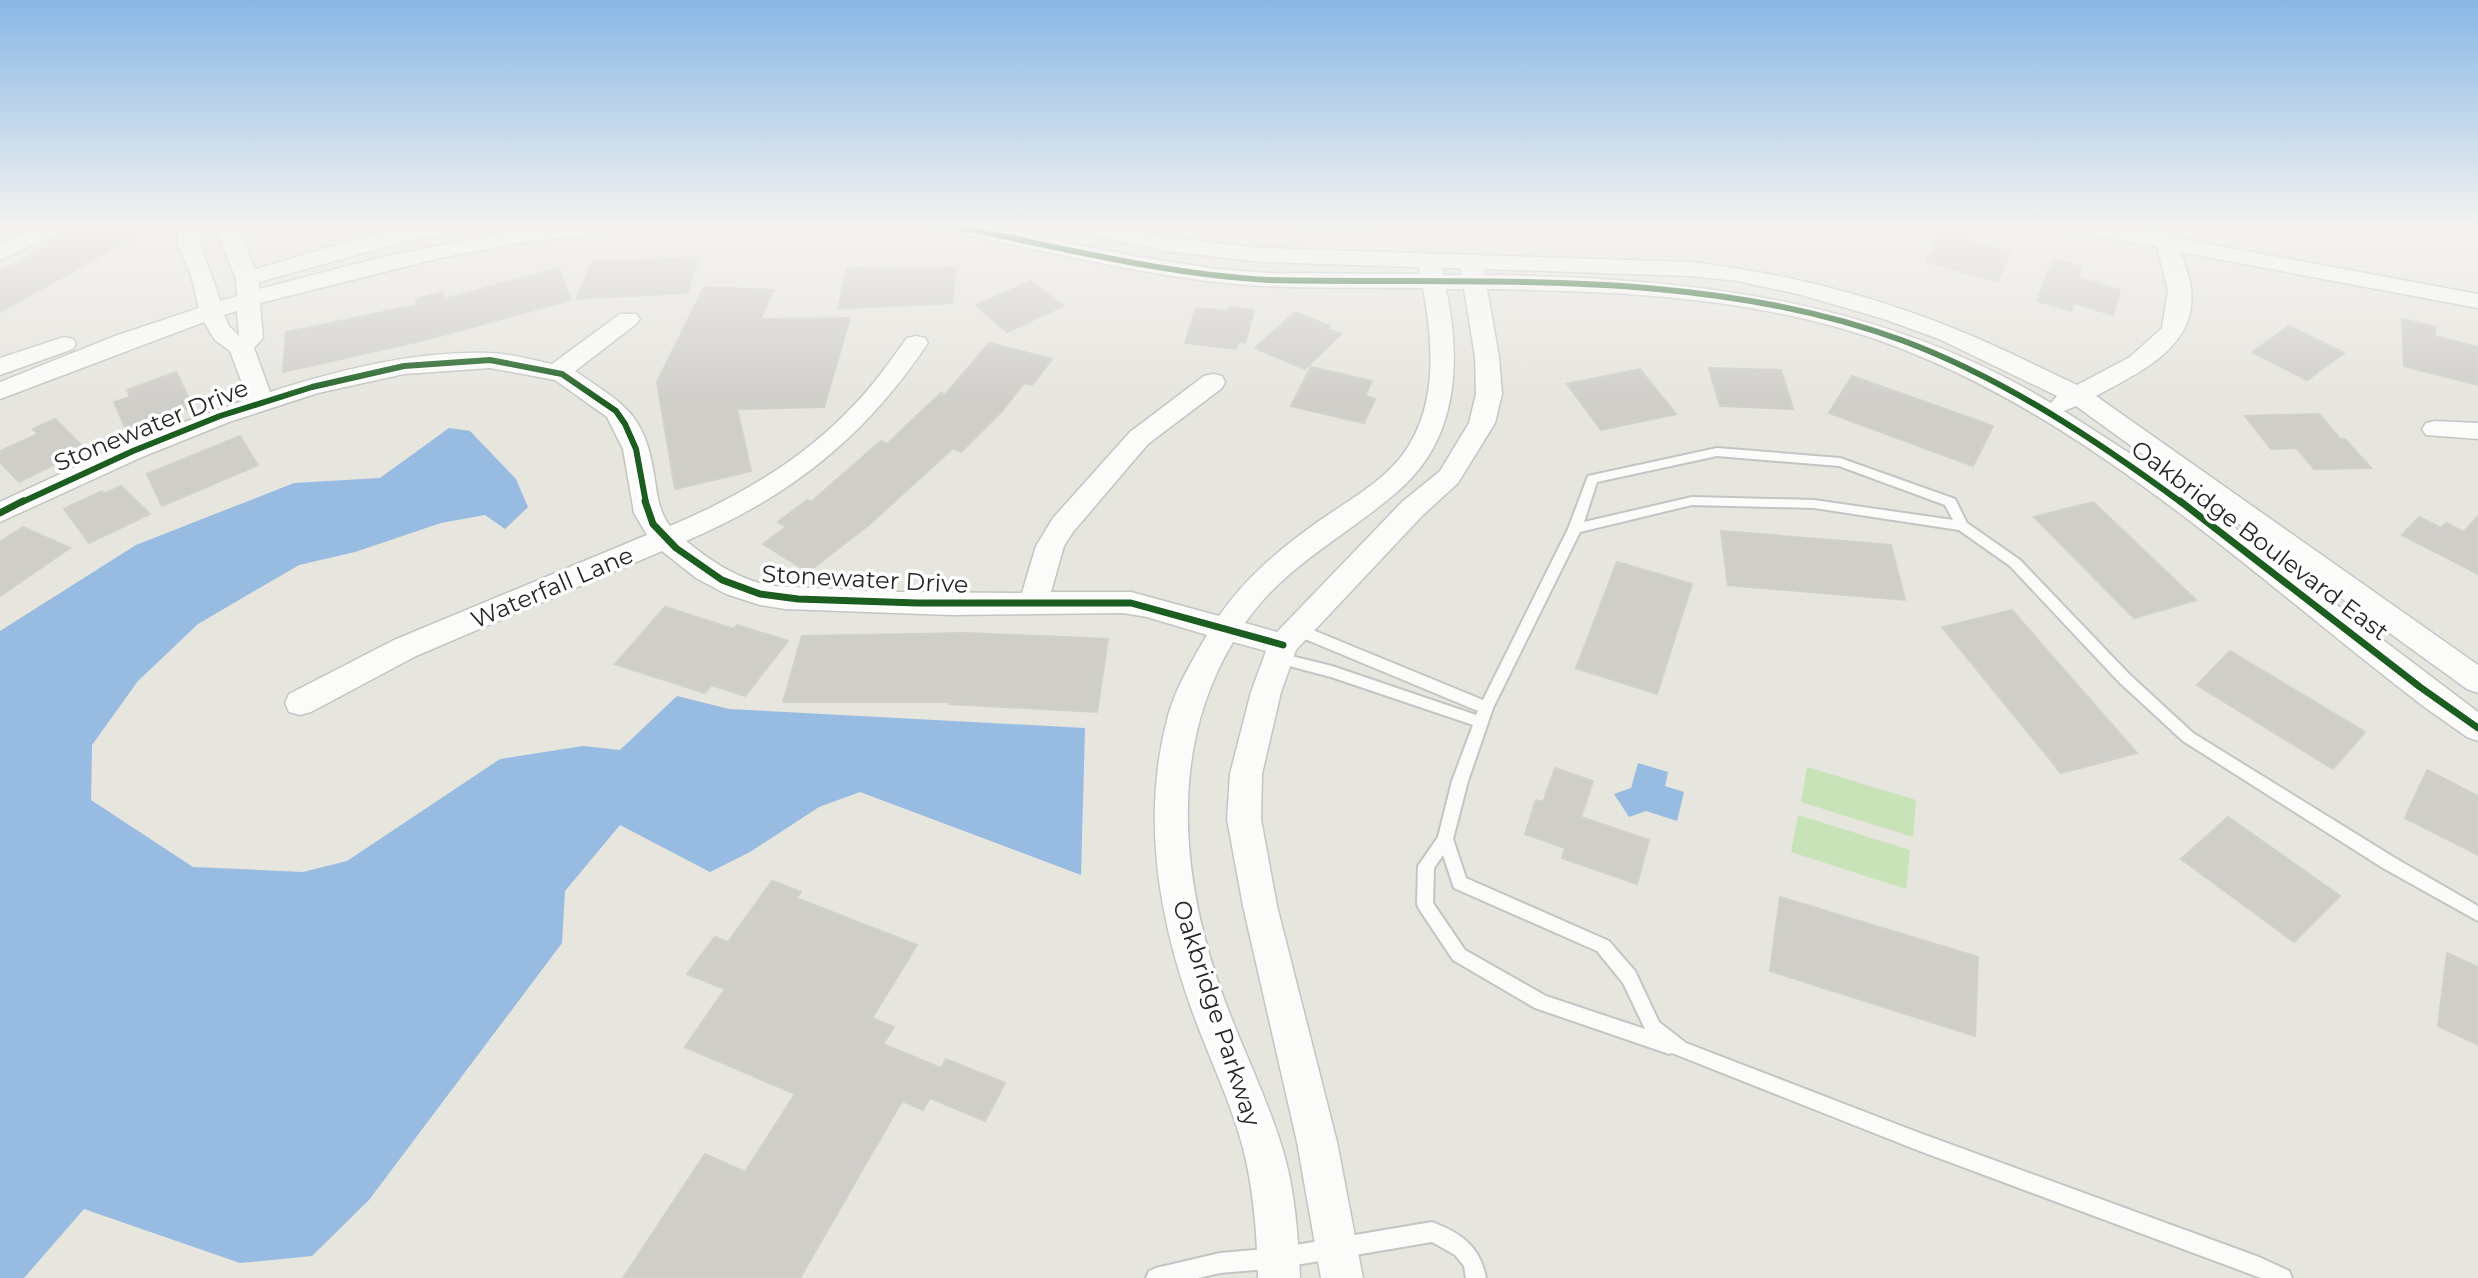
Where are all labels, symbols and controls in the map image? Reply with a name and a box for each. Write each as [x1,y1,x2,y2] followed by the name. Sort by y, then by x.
[50,373,252,477] street label: Stonewater Drive
[2126,434,2394,646] street label: Oakbridge Boulevard East
[467,540,637,634] street label: Waterfall Lane
[761,559,969,599] street label: Stonewater Drive
[1167,896,1267,1130] street label: Oakbridge Parkway

